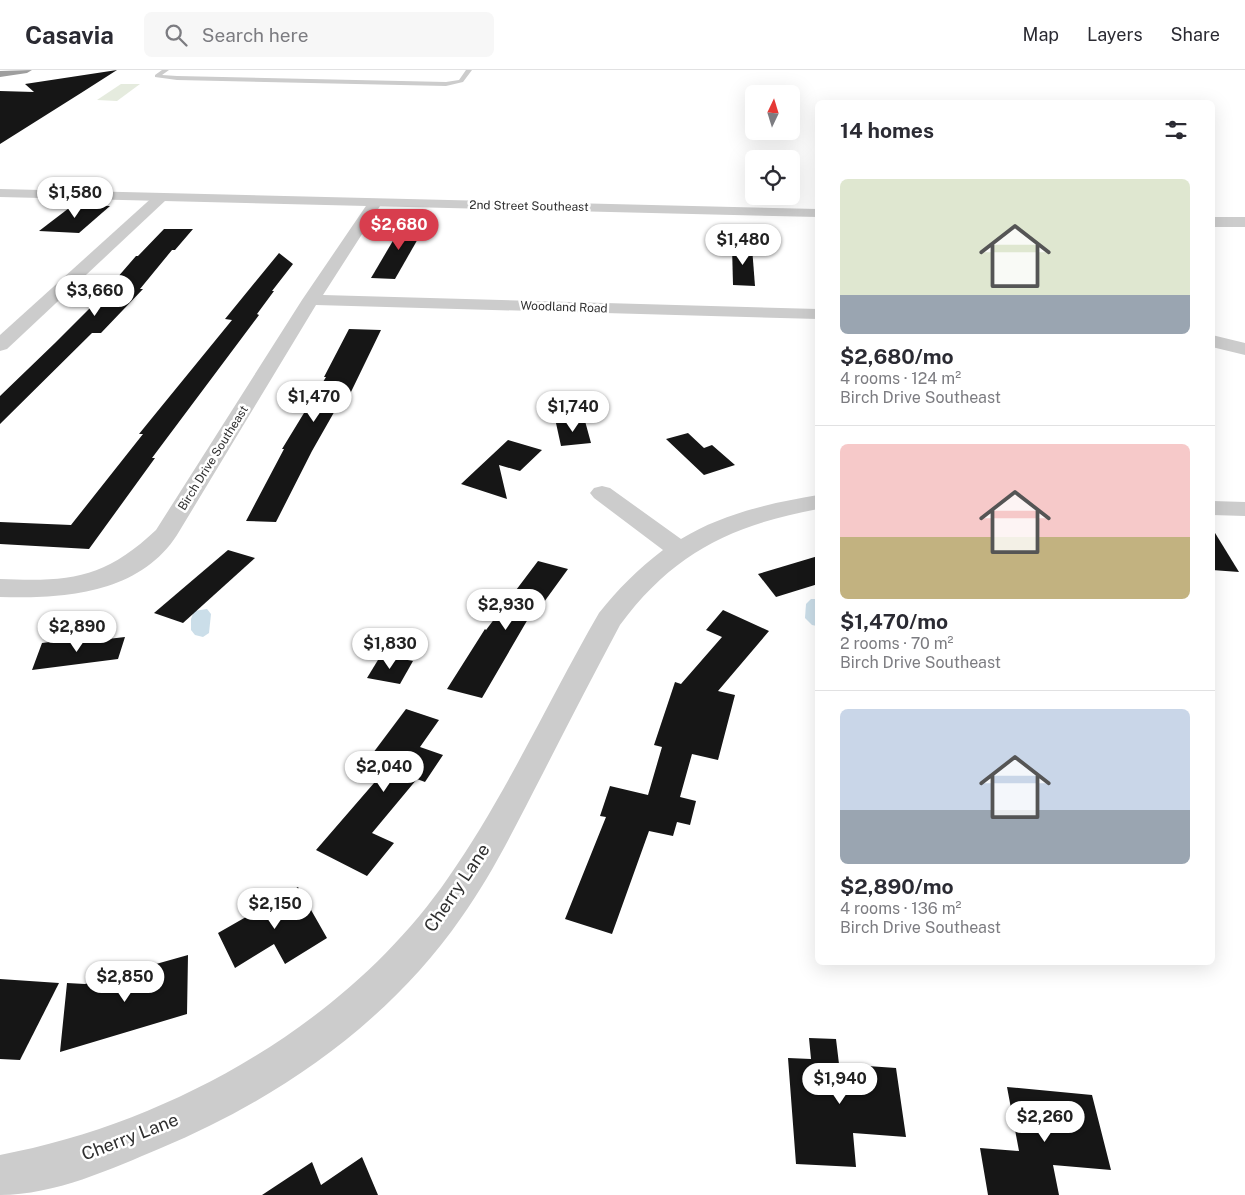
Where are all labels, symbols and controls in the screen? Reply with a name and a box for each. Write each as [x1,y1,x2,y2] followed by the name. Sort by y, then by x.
[144,12,494,57] search box
[25,21,114,49] text: Casavia
[162,21,190,49] icon: search
[202,24,308,46] text: Search here
[1023,24,1059,45] text: Map
[1087,24,1143,45] text: Layers
[1171,24,1220,45] text: Share
[745,85,800,140] north arrow
[745,85,800,205] map controls
[1162,116,1190,144] icon: filters
[840,118,934,143] text: 14 homes
[745,150,800,205] button: locate
[34,176,116,219] pin: $1,580
[48,183,102,202] text: $1,580
[469,198,589,214] street label: 2nd Street Southeast
[358,208,440,251] pin: $2,680
[970,211,1060,301] icon: home
[371,215,428,234] text: $2,680
[702,224,784,266] pin: $1,480
[716,230,770,249] text: $1,480
[54,274,136,317] pin: $3,660
[66,281,124,300] text: $3,660
[520,298,608,316] street label: Woodland Road
[840,344,954,369] text: $2,680/mo
[840,369,961,388] text: 4 rooms · 124 m²
[273,380,355,423] pin: $1,470
[288,387,340,406] text: $1,470
[840,388,1001,407] text: Birch Drive Southeast
[532,390,614,433] pin: $1,740
[547,397,599,416] text: $1,740
[175,403,251,513] street label: Birch Drive Southeast
[970,477,1060,567] icon: home
[465,588,547,631] pin: $2,930
[478,595,534,614] text: $2,930
[840,609,948,634] text: $1,470/mo
[36,610,118,653] pin: $2,890
[49,617,105,636] text: $2,890
[349,628,431,670] pin: $1,830
[363,634,417,653] text: $1,830
[840,634,953,653] text: 2 rooms · 70 m²
[840,653,1001,672] text: Birch Drive Southeast
[970,742,1060,832] icon: home
[343,750,425,793] pin: $2,040
[356,757,412,776] text: $2,040
[419,840,494,936] street label: Cherry Lane
[840,874,954,899] text: $2,890/mo
[234,888,316,930] pin: $2,150
[248,894,302,913] text: $2,150
[840,899,961,918] text: 4 rooms · 136 m²
[840,918,1001,937] text: Birch Drive Southeast
[84,960,166,1003] pin: $2,850
[96,967,154,986] text: $2,850
[799,1062,881,1105] pin: $1,940
[813,1069,867,1088] text: $1,940
[1004,1100,1086,1143] pin: $2,260
[1017,1107,1073,1126] text: $2,260
[79,1108,181,1165] street label: Cherry Lane

